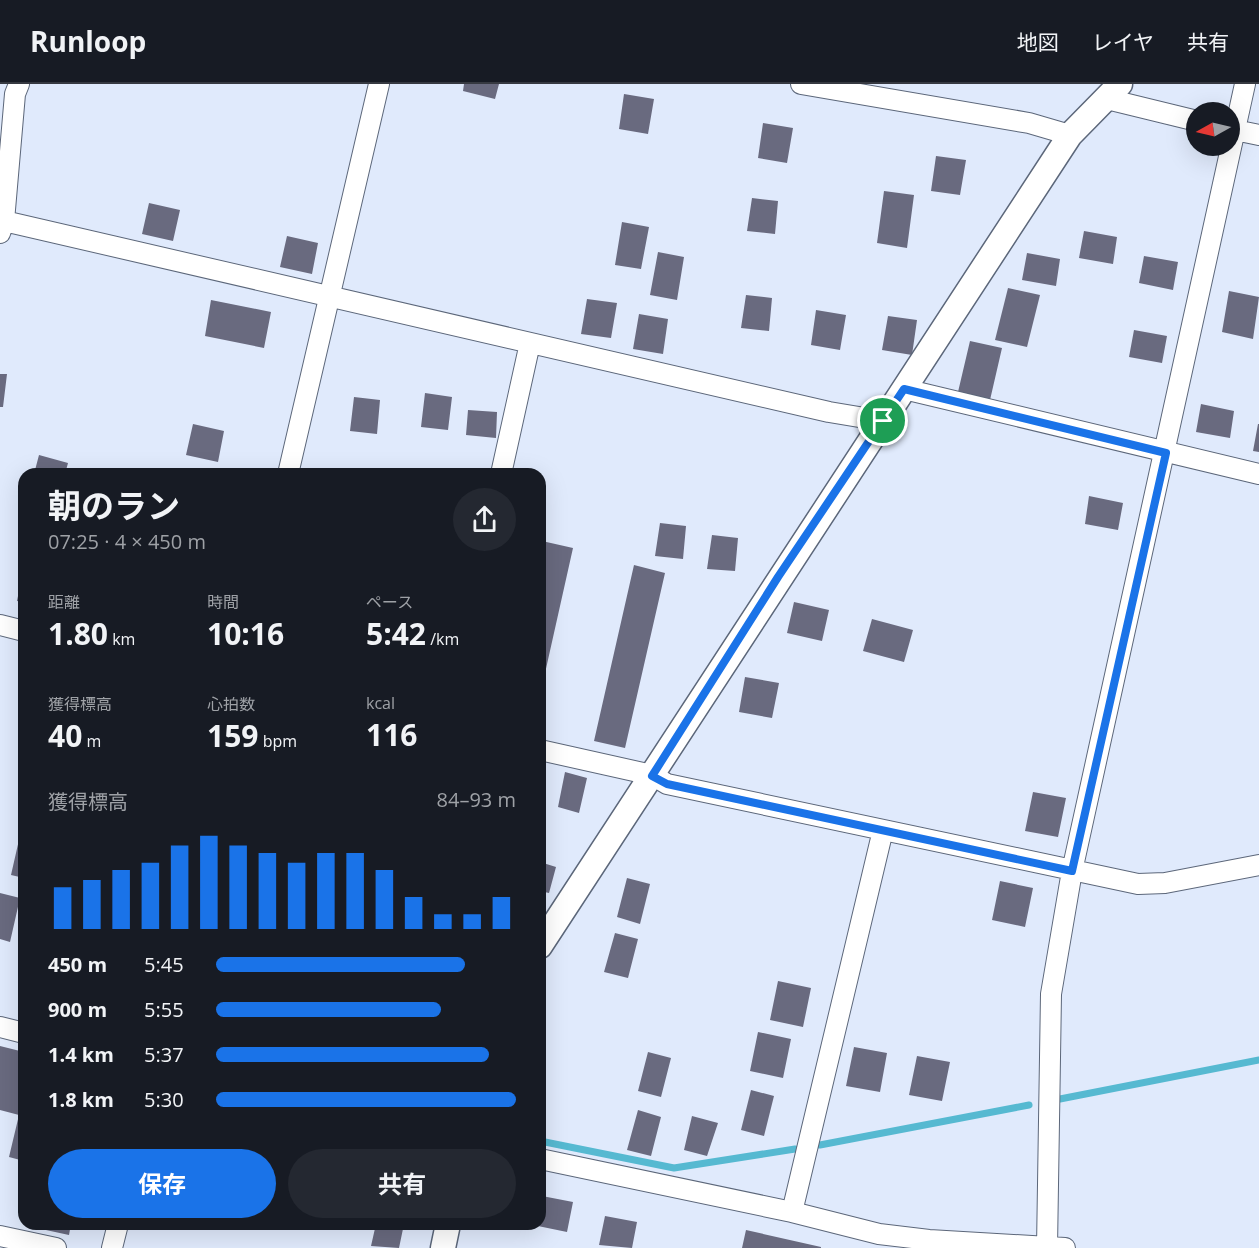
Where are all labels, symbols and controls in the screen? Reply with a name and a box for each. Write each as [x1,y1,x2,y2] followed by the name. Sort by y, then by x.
[30,22,146,60] text: Runloop
[1017,28,1059,56] text: 地図
[1092,28,1154,56] text: レイヤ
[1187,28,1229,56] text: 共有
[1186,102,1240,156] north arrow
[1186,102,1240,156] map controls
[857,395,908,446] pin
[866,404,899,437] icon: arrive
[48,483,180,528] text: 朝のラン
[453,488,516,551] button: share
[48,528,206,555] text: 07:25 · 4 × 450 m
[48,591,80,613] text: 距離
[207,591,239,613] text: 時間
[366,591,413,613] text: ペース
[48,613,108,654] text: 1.80
[207,613,284,654] text: 10:16
[366,613,426,654] text: 5:42
[108,628,135,650] text: km
[426,628,459,650] text: /km
[366,692,395,714] text: kcal
[48,693,112,715] text: 獲得標高
[207,693,255,715] text: 心拍数
[366,714,417,755] text: 116
[48,715,82,756] text: 40
[207,715,258,756] text: 159
[82,730,101,752] text: m
[258,730,297,752] text: bpm
[437,786,516,813] text: 84–93 m
[48,788,128,815] text: 獲得標高
[48,951,107,978] text: 450 m
[144,951,184,978] text: 5:45
[48,996,107,1023] text: 900 m
[144,996,184,1023] text: 5:55
[48,1041,114,1068] text: 1.4 km
[144,1041,184,1068] text: 5:37
[48,1086,114,1113] text: 1.8 km
[144,1086,184,1113] text: 5:30
[48,1149,276,1218] button: 保存
[288,1149,516,1218] button: 共有

